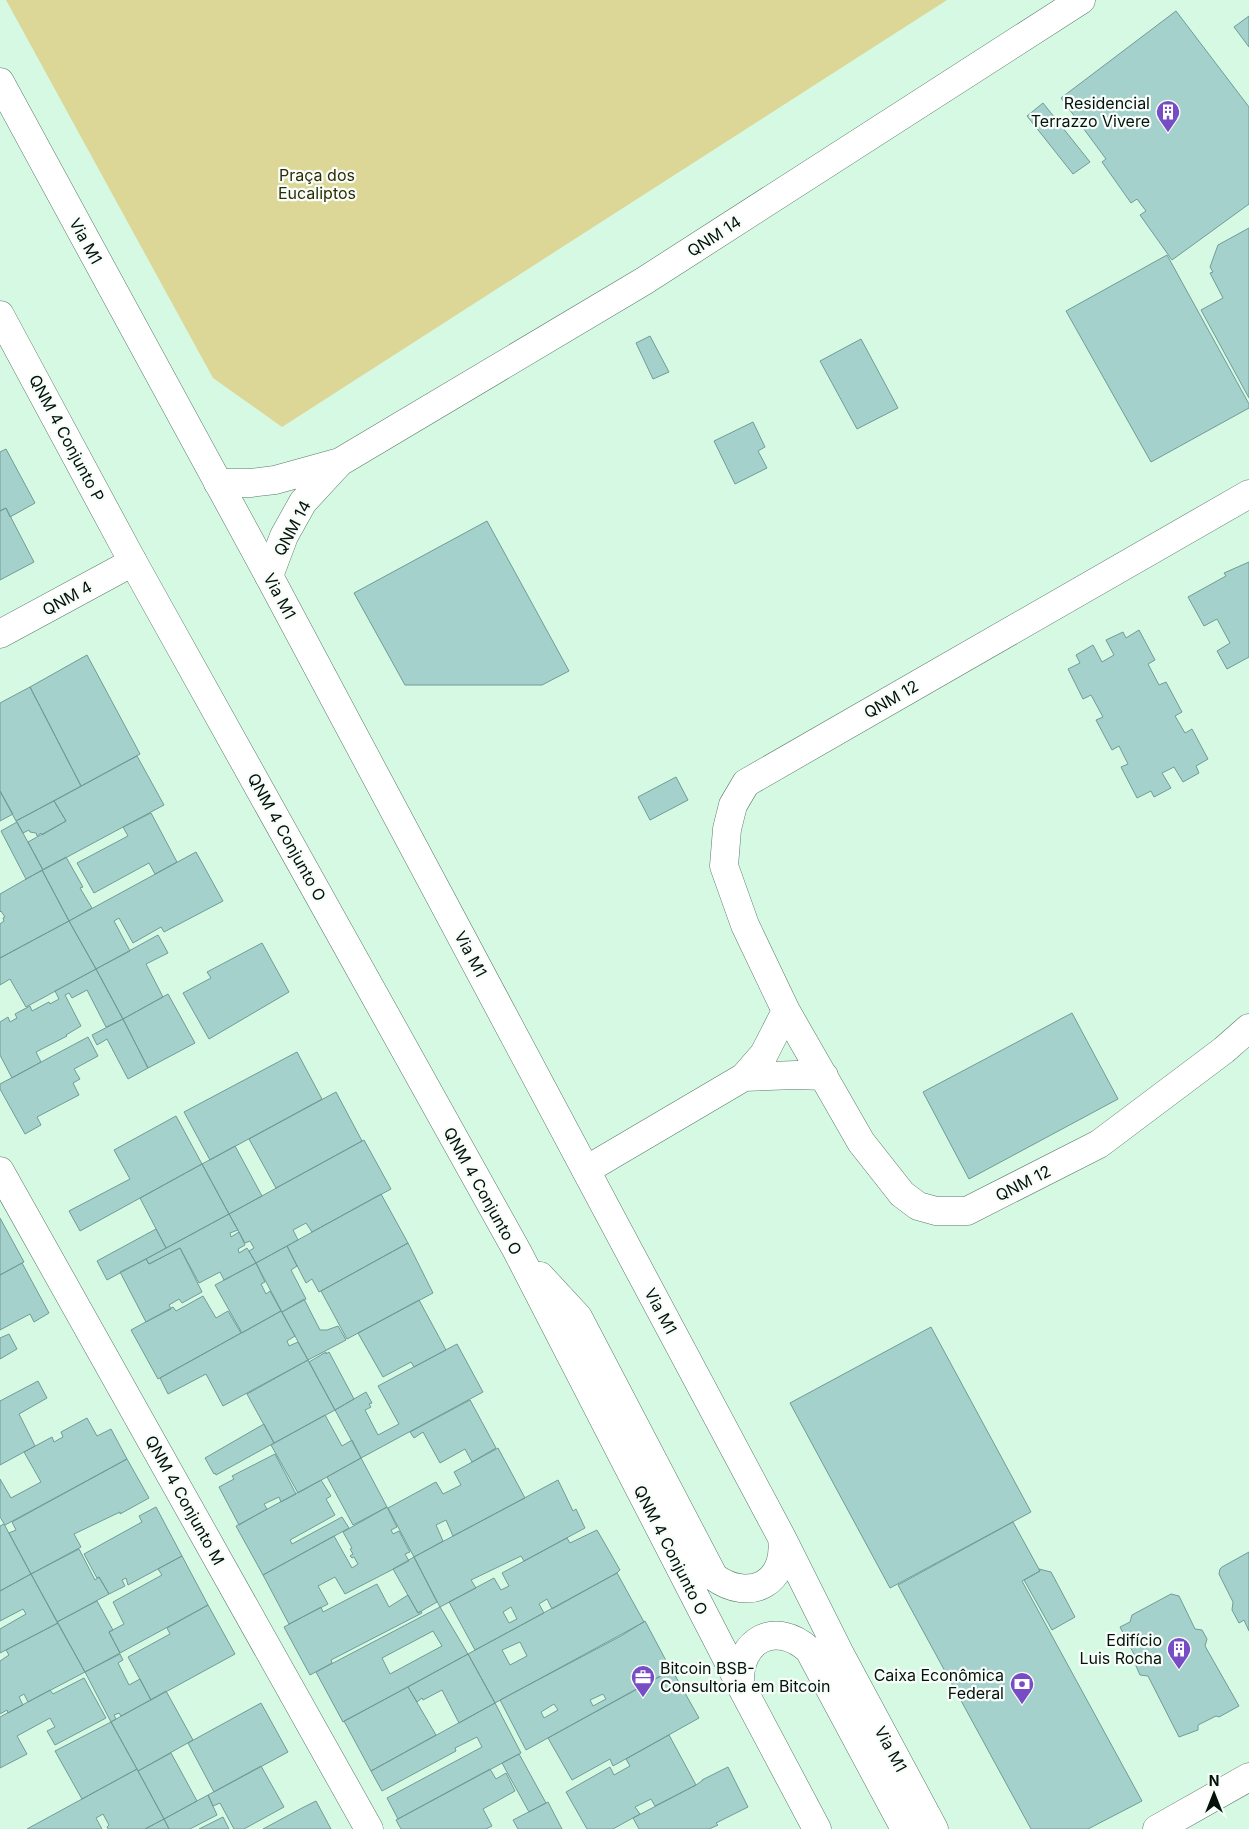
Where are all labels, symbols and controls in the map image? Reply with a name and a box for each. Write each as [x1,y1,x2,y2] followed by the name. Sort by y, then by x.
[1031,93,1150,131] place label: Residencial Terrazzo Vivere
[1155,99,1181,133] building icon: Residencial Terrazzo Vivere
[278,165,356,203] park label: Praça dos Eucaliptos
[683,211,745,261] street label: QNM 14
[65,215,107,267] street label: Via M1
[25,371,109,505] street label: QNM 4 Conjunto P
[269,497,315,559] street label: QNM 14
[260,570,300,622] street label: Via M1
[39,576,95,620] street label: QNM 4
[860,675,922,723] street label: QNM 12
[244,770,330,904] street label: QNM 4 Conjunto O
[451,928,491,980] street label: Via M1
[440,1124,526,1258] street label: QNM 4 Conjunto O
[992,1161,1054,1205] street label: QNM 12
[641,1285,681,1337] street label: Via M1
[141,1432,229,1568] street label: QNM 4 Conjunto M
[630,1482,712,1618] street label: QNM 4 Conjunto O
[1079,1630,1162,1668] place label: Edifício Luis Rocha
[1166,1636,1192,1670] building icon: Edifício Luis Rocha
[660,1658,830,1696] place label: Bitcoin BSB- Consultoria em Bitcoin
[630,1664,656,1698] office icon: Bitcoin BSB- Consultoria em Bitcoin
[874,1665,1004,1703] place label: Caixa Econômica Federal
[1009,1671,1035,1705] bank icon: Caixa Econômica Federal
[871,1723,911,1775] street label: Via M1
[1189,1769,1239,1819] north arrow
[1209,1772,1219,1789] text: N

